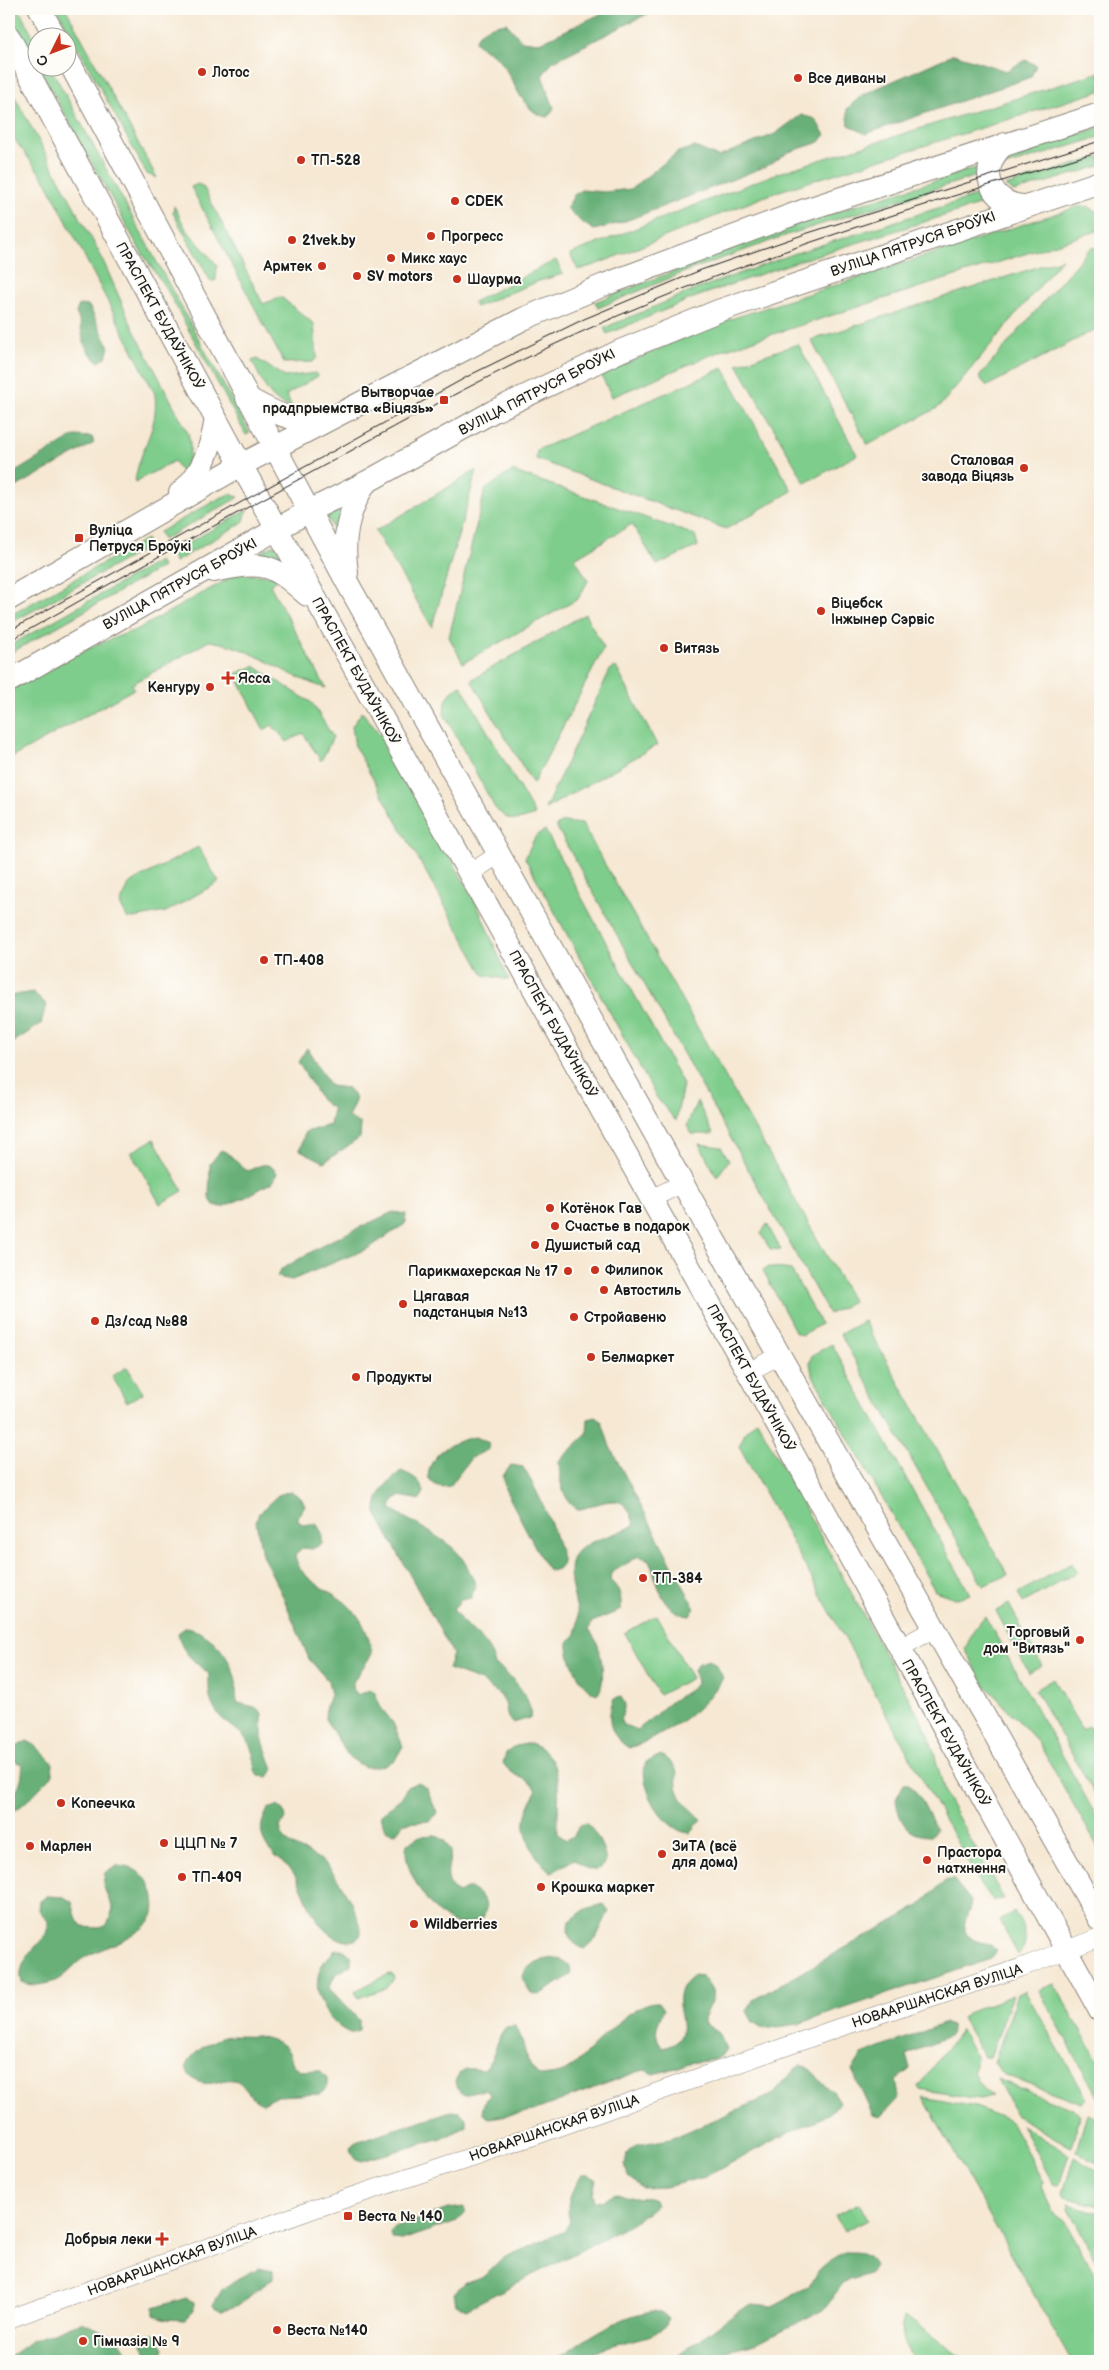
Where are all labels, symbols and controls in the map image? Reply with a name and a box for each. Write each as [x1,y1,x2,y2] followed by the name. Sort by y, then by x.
[28,28,78,78] north arrow
[33,51,52,70] text: С
[211,64,250,81] place label: Лотос
[196,66,208,78] marker: Лотос
[808,70,886,87] place label: Все диваны
[792,72,804,84] marker: Все диваны
[311,152,361,169] place label: ТП-528
[295,154,307,166] marker: ТП-528
[465,193,504,210] place label: CDEK
[449,195,461,207] marker: CDEK
[828,207,998,280] street label: ВУЛІЦА ПЯТРУСЯ БРОЎКІ
[441,228,503,245] place label: Прогресс
[425,230,437,242] marker: Прогресс
[302,232,356,249] place label: 21vek.by
[286,234,298,246] marker: 21vek.by
[112,239,209,393] street label: ПРАСПЕКТ БУДАЎНІКОЎ
[401,250,467,267] place label: Микс хаус
[385,252,397,264] marker: Микс хаус
[263,258,312,275] place label: Армтек
[316,260,328,272] marker: Армтек
[367,268,433,285] place label: SV motors
[351,270,363,282] marker: SV motors
[467,271,522,288] place label: Шаурма
[451,273,463,285] marker: Шаурма
[455,344,618,439] street label: ВУЛІЦА ПЯТРУСЯ БРОЎКІ
[262,384,434,417] place label: Вытворчае прадпрыемства «Віцязь»
[438,394,450,406] marker: Вытворчае прадпрыемства «Віцязь»
[921,452,1015,485] place label: Сталовая завода Віцязь
[1018,462,1030,474] marker: Сталовая завода Віцязь
[89,522,191,555] place label: Вуліца Петруся Броўкі
[73,532,85,544] marker: Вуліца Петруся Броўкі
[100,534,260,633] street label: ВУЛІЦА ПЯТРУСЯ БРОЎКІ
[308,594,405,748] street label: ПРАСПЕКТ БУДАЎНІКОЎ
[831,595,935,628] place label: Віцебск Інжынер Сэрвіс
[815,605,827,617] marker: Віцебск Інжынер Сэрвіс
[674,640,720,657] place label: Витязь
[658,642,670,654] marker: Витязь
[238,670,271,687] place label: Ясса
[222,672,234,684] marker: Ясса
[147,679,200,696] place label: Кенгуру
[204,681,216,693] marker: Кенгуру
[505,947,602,1101] street label: ПРАСПЕКТ БУДАЎНІКОЎ
[274,952,324,969] place label: ТП-408
[258,954,270,966] marker: ТП-408
[560,1200,642,1217] place label: Котёнок Гав
[544,1202,556,1214] marker: Котёнок Гав
[565,1218,690,1235] place label: Счастье в подарок
[549,1220,561,1232] marker: Счастье в подарок
[545,1237,641,1254] place label: Душистый сад
[529,1239,541,1251] marker: Душистый сад
[605,1262,663,1279] place label: Филипок
[408,1263,558,1280] place label: Парикмахерская № 17
[589,1264,601,1276] marker: Филипок
[562,1265,574,1277] marker: Парикмахерская № 17
[613,1282,682,1299] place label: Автостиль
[598,1284,610,1296] marker: Автостиль
[413,1288,528,1321] place label: Цягавая падстанцыя №13
[397,1298,409,1310] marker: Цягавая падстанцыя №13
[703,1301,800,1455] street label: ПРАСПЕКТ БУДАЎНІКОЎ
[584,1309,666,1326] place label: Стройавеню
[568,1311,580,1323] marker: Стройавеню
[105,1313,188,1330] place label: Дз/сад №88
[89,1315,101,1327] marker: Дз/сад №88
[601,1349,675,1366] place label: Белмаркет
[585,1351,597,1363] marker: Белмаркет
[366,1369,432,1386] place label: Продукты
[350,1371,362,1383] marker: Продукты
[653,1570,703,1587] place label: ТП-384
[637,1572,649,1584] marker: ТП-384
[983,1624,1070,1657] place label: Торговый дом "Витязь"
[1074,1634,1086,1646] marker: Торговый дом "Витязь"
[898,1656,995,1810] street label: ПРАСПЕКТ БУДАЎНІКОЎ
[71,1795,136,1812] place label: Копеечка
[55,1797,67,1809] marker: Копеечка
[174,1835,238,1852] place label: ЦЦП № 7
[158,1837,170,1849] marker: ЦЦП № 7
[40,1838,92,1855] place label: Марлен
[671,1838,738,1871] place label: ЗиТА (всё для дома)
[24,1840,36,1852] marker: Марлен
[937,1844,1006,1877] place label: Прастора натхнення
[656,1848,668,1860] marker: ЗиТА (всё для дома)
[921,1854,933,1866] marker: Прастора натхнення
[192,1869,242,1886] place label: ТП-409
[176,1871,188,1883] marker: ТП-409
[551,1879,655,1896] place label: Крошка маркет
[535,1881,547,1893] marker: Крошка маркет
[424,1916,497,1933] place label: Wildberries
[408,1918,420,1930] marker: Wildberries
[850,1960,1025,2032] street label: НОВААРШАНСКАЯ ВУЛІЦА
[467,2091,641,2165] street label: НОВААРШАНСКАЯ ВУЛІЦА
[358,2208,443,2225] place label: Веста № 140
[342,2210,354,2222] marker: Веста № 140
[85,2222,259,2299] street label: НОВААРШАНСКАЯ ВУЛІЦА
[65,2231,152,2248] place label: Добрыя леки
[156,2233,168,2245] marker: Добрыя леки
[287,2322,368,2339] place label: Веста №140
[271,2324,283,2336] marker: Веста №140
[93,2333,180,2350] place label: Гімназія № 9
[77,2335,89,2347] marker: Гімназія № 9

